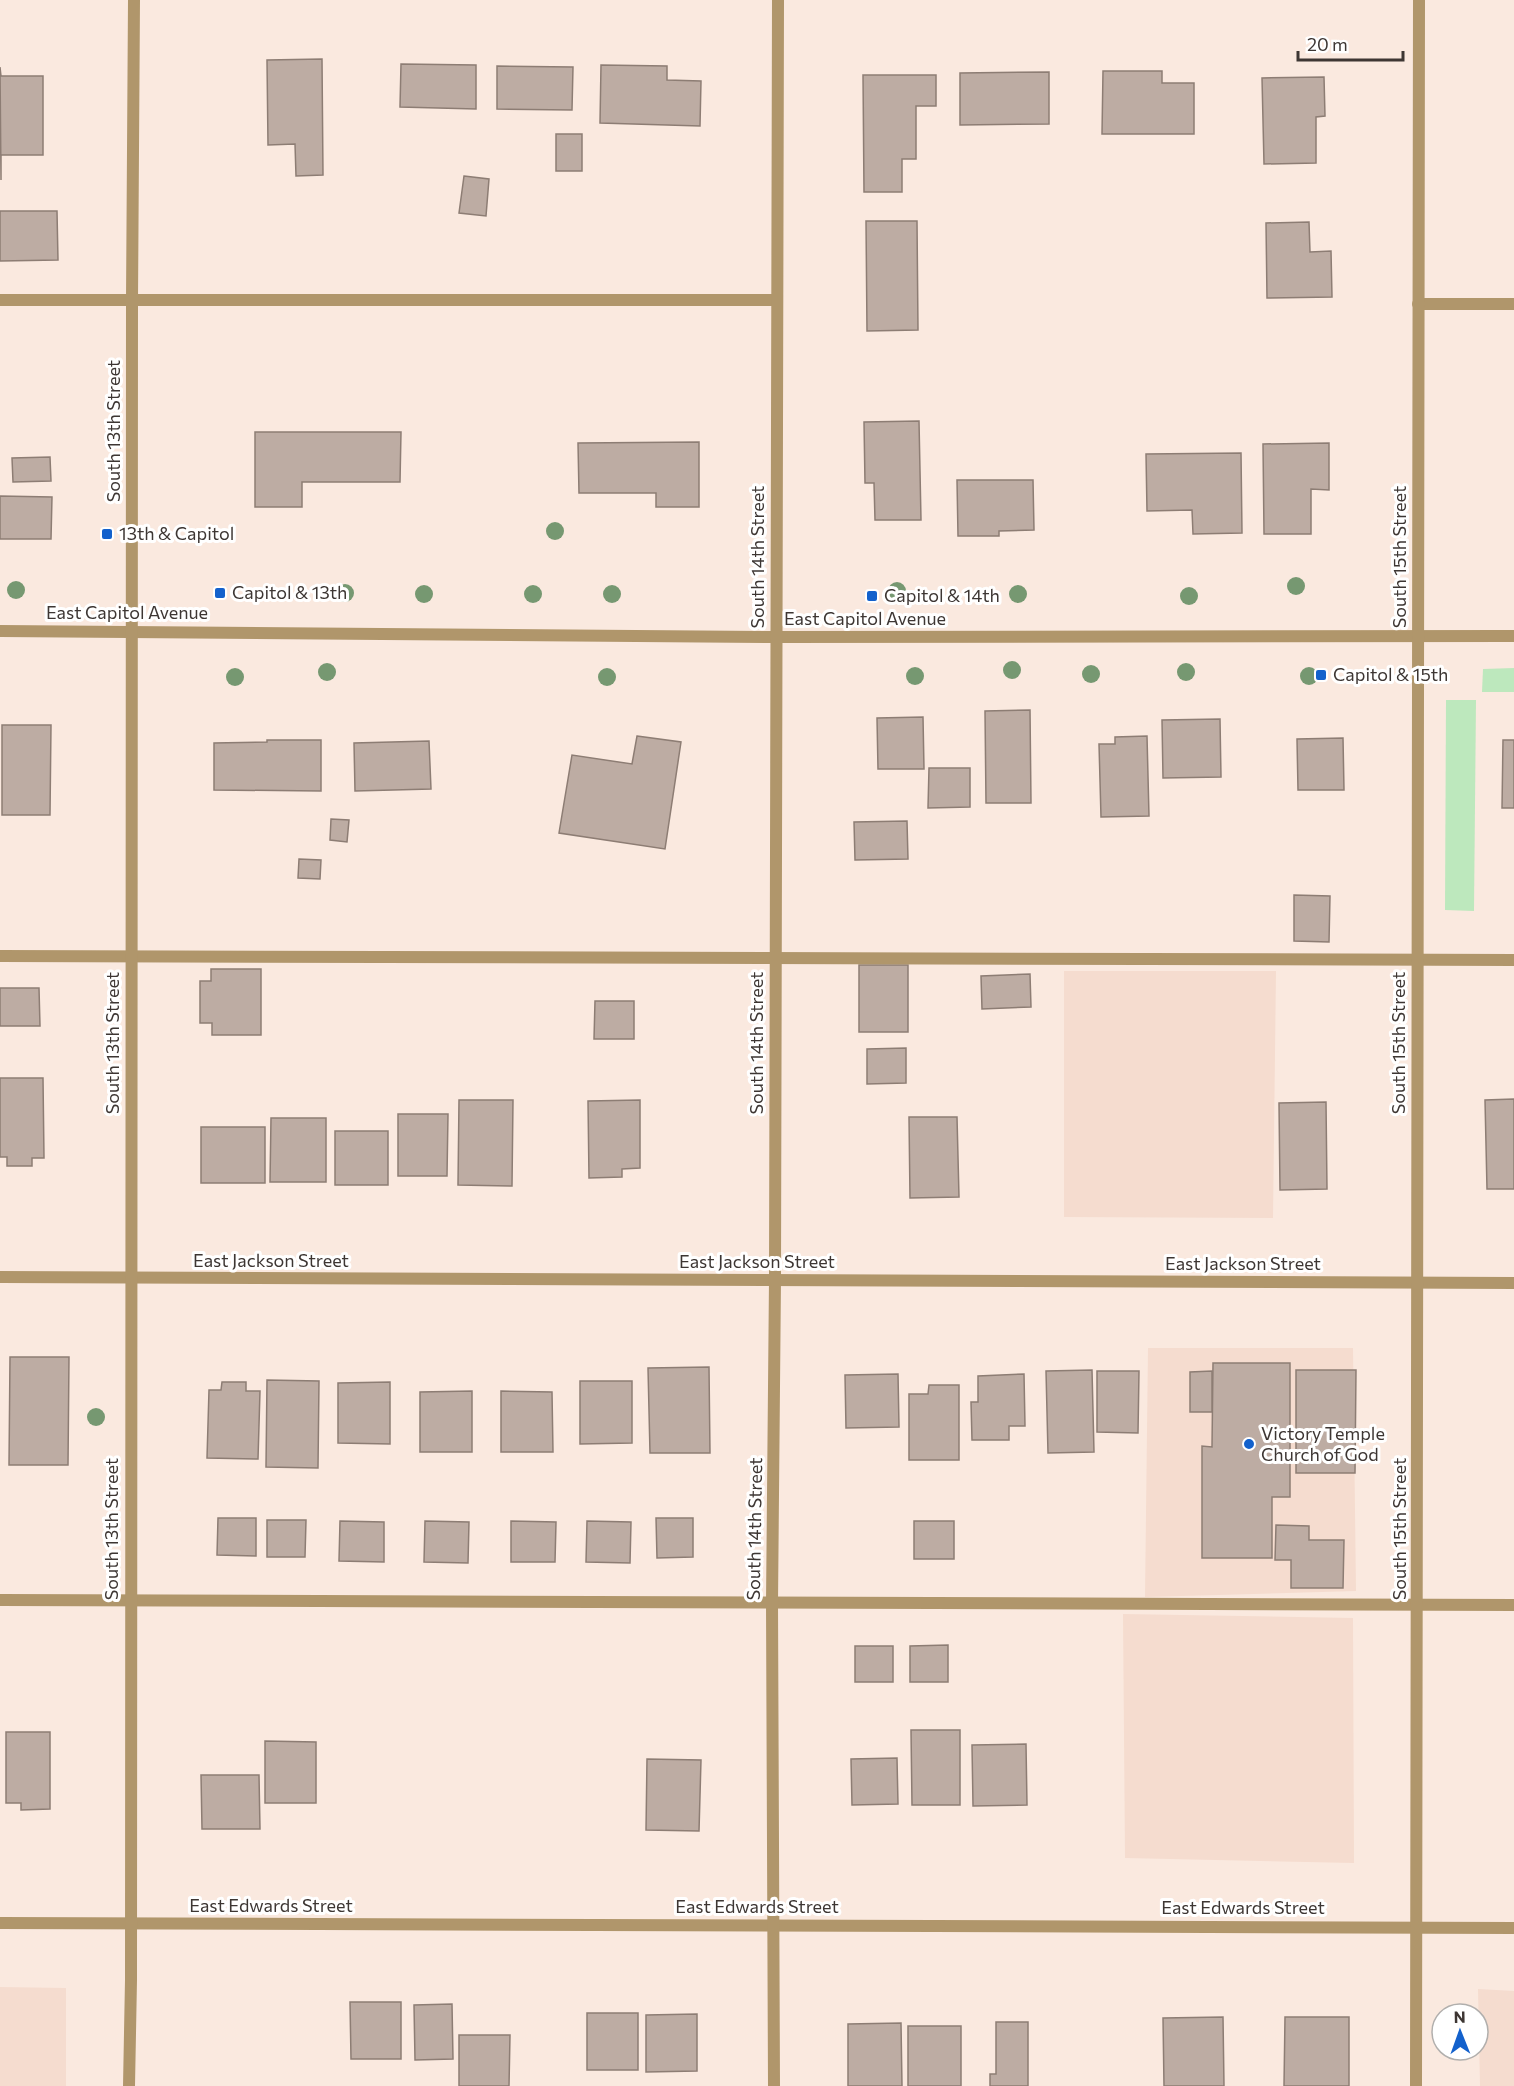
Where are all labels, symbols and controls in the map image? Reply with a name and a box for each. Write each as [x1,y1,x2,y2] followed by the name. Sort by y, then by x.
[1298,24,1403,62] scale bar
[1307,33,1348,55] text: 20 m
[102,360,124,502] street label: South 13th Street
[746,485,768,629] street label: South 14th Street
[1388,486,1410,628] street label: South 15th Street
[119,522,234,544] place label: 13th & Capitol
[100,527,114,541] marker: 13th & Capitol
[232,581,347,603] place label: Capitol & 13th
[884,584,1000,606] place label: Capitol & 14th
[213,586,227,600] marker: Capitol & 13th
[865,589,879,603] marker: Capitol & 14th
[46,601,208,623] street label: East Capitol Avenue
[784,607,946,629] street label: East Capitol Avenue
[1333,663,1448,685] place label: Capitol & 15th
[1314,668,1328,682] marker: Capitol & 15th
[745,971,767,1115] street label: South 14th Street
[101,972,123,1114] street label: South 13th Street
[1387,972,1409,1114] street label: South 15th Street
[193,1249,349,1271] street label: East Jackson Street
[679,1250,835,1272] street label: East Jackson Street
[1165,1252,1321,1274] street label: East Jackson Street
[1261,1422,1385,1465] place label: Victory Temple Church of God
[1242,1437,1256,1451] marker: Victory Temple Church of God
[742,1457,766,1601] street label: South 14th Street
[100,1458,122,1600] street label: South 13th Street
[1388,1458,1410,1600] street label: South 15th Street
[189,1894,353,1916] street label: East Edwards Street
[675,1895,839,1917] street label: East Edwards Street
[1161,1896,1325,1918] street label: East Edwards Street
[1430,2002,1490,2062] north arrow
[1454,2007,1466,2026] text: N

